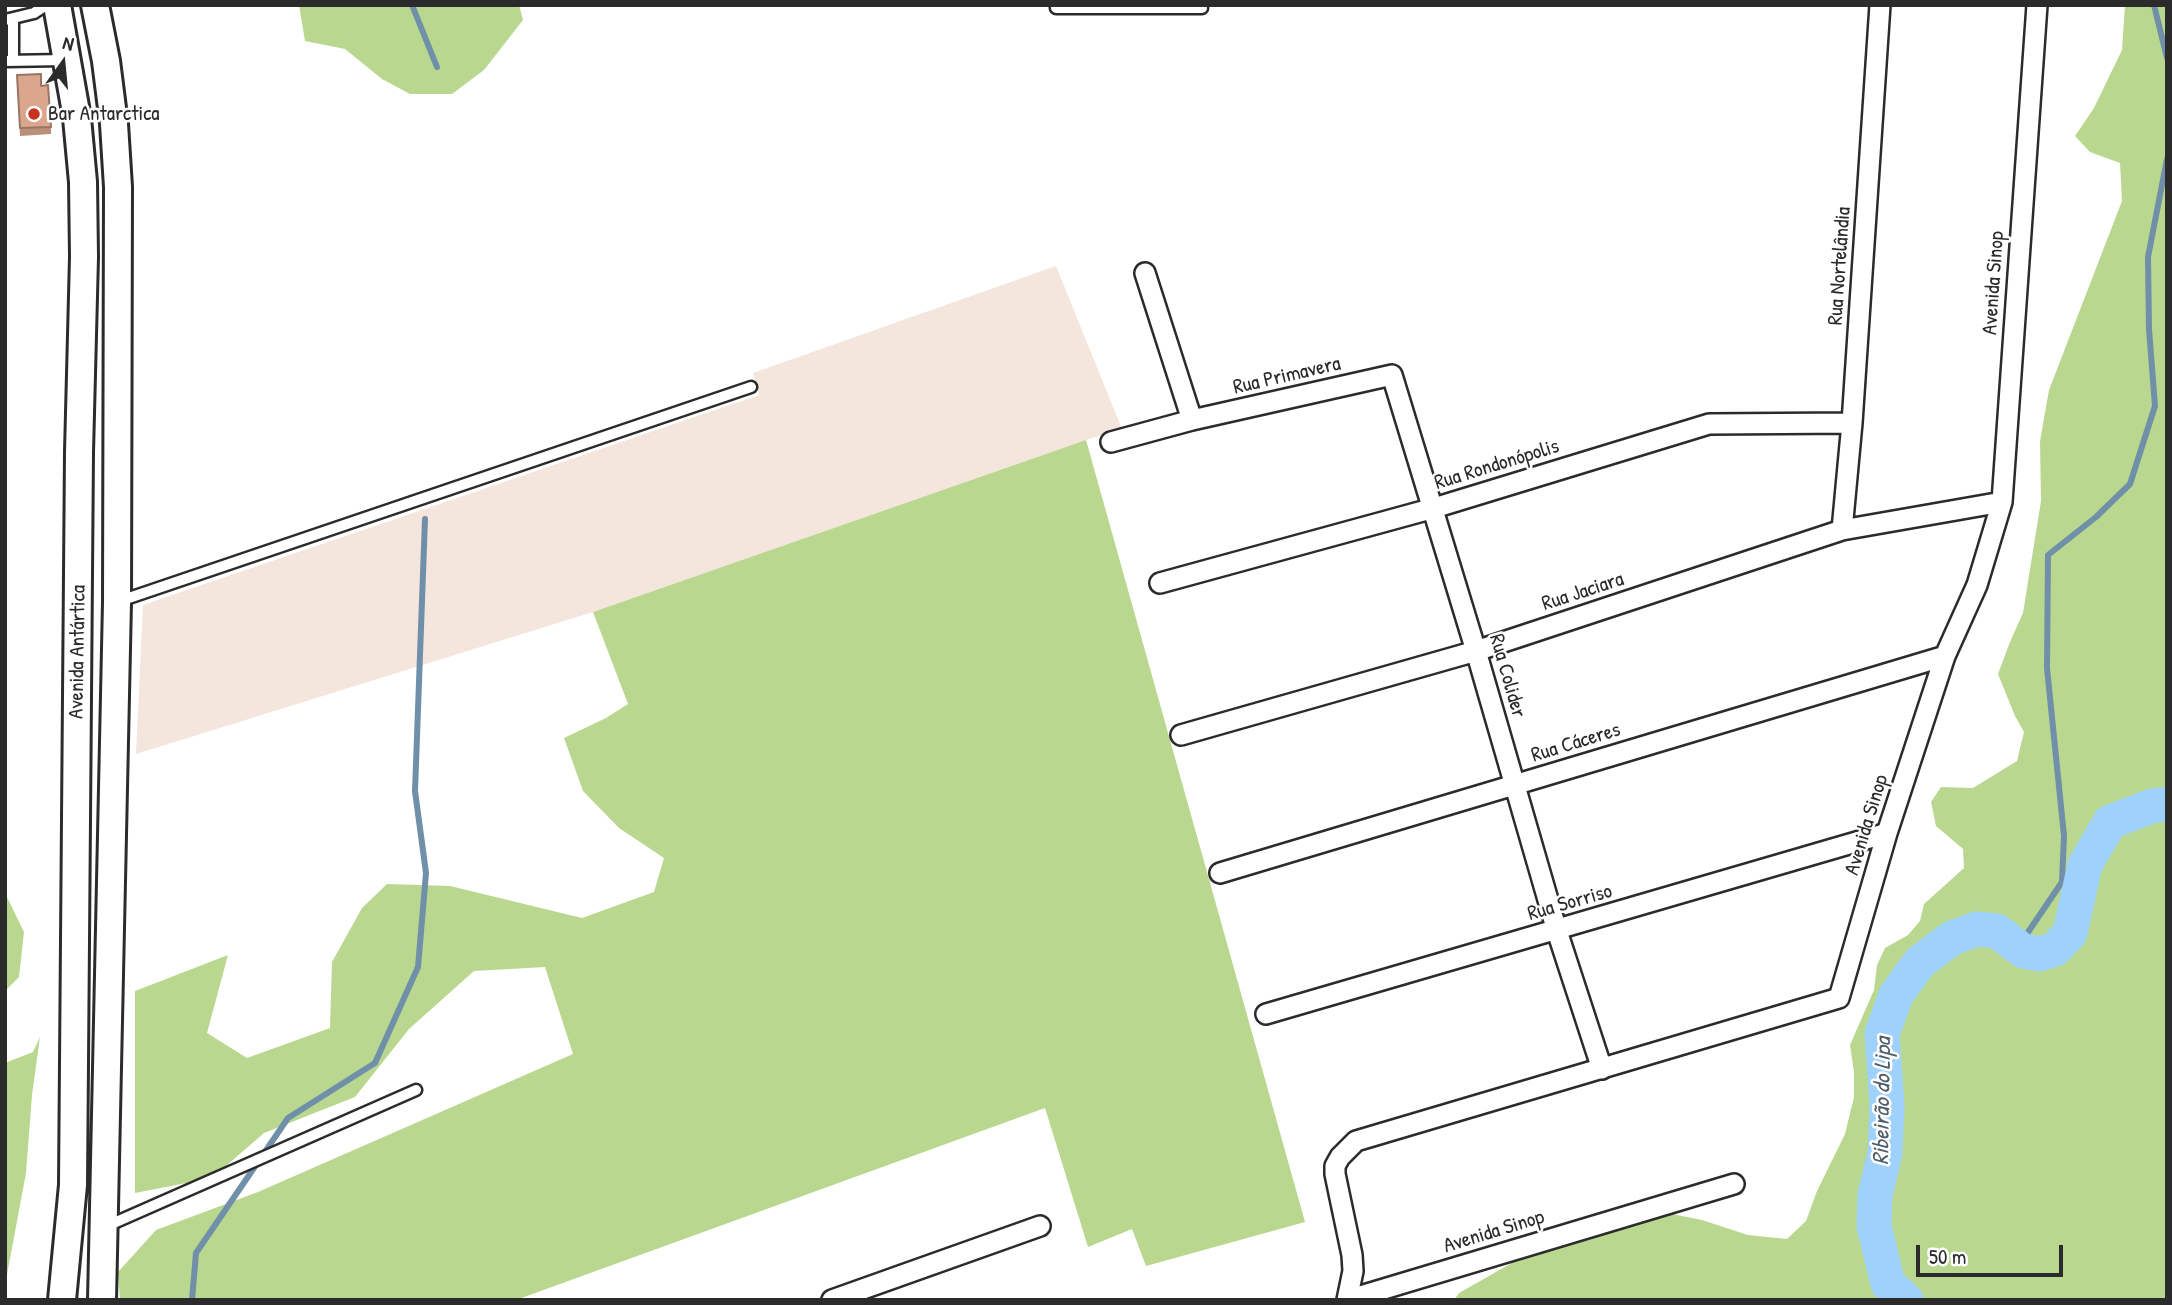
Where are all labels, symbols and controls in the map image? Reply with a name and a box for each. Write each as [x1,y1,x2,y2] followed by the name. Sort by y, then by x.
[28,28,98,98] north arrow
[60,29,77,57] text: N
[48,101,160,127] place label: Bar Antarctica
[26,106,42,122] marker: Bar Antarctica
[1823,206,1857,326] street label: Rua Nortelândia
[1978,230,2010,336] street label: Avenida Sinop
[1231,351,1343,401] street label: Rua Primavera
[1432,434,1562,496] street label: Rua Rondonópolis
[1539,567,1627,617] street label: Rua Jaciara
[64,585,92,719] street label: Avenida Antártica
[1483,631,1531,721] street label: Rua Colider
[1528,718,1624,768] street label: Rua Cáceres
[1840,772,1894,878] street label: Avenida Sinop
[1525,879,1615,927] street label: Rua Sorriso
[1868,1037,1898,1165] water label: Ribeirão do Lipa
[1441,1205,1547,1259] street label: Avenida Sinop
[1920,1232,2067,1276] scale bar
[1929,1242,1966,1271] text: 50 m

